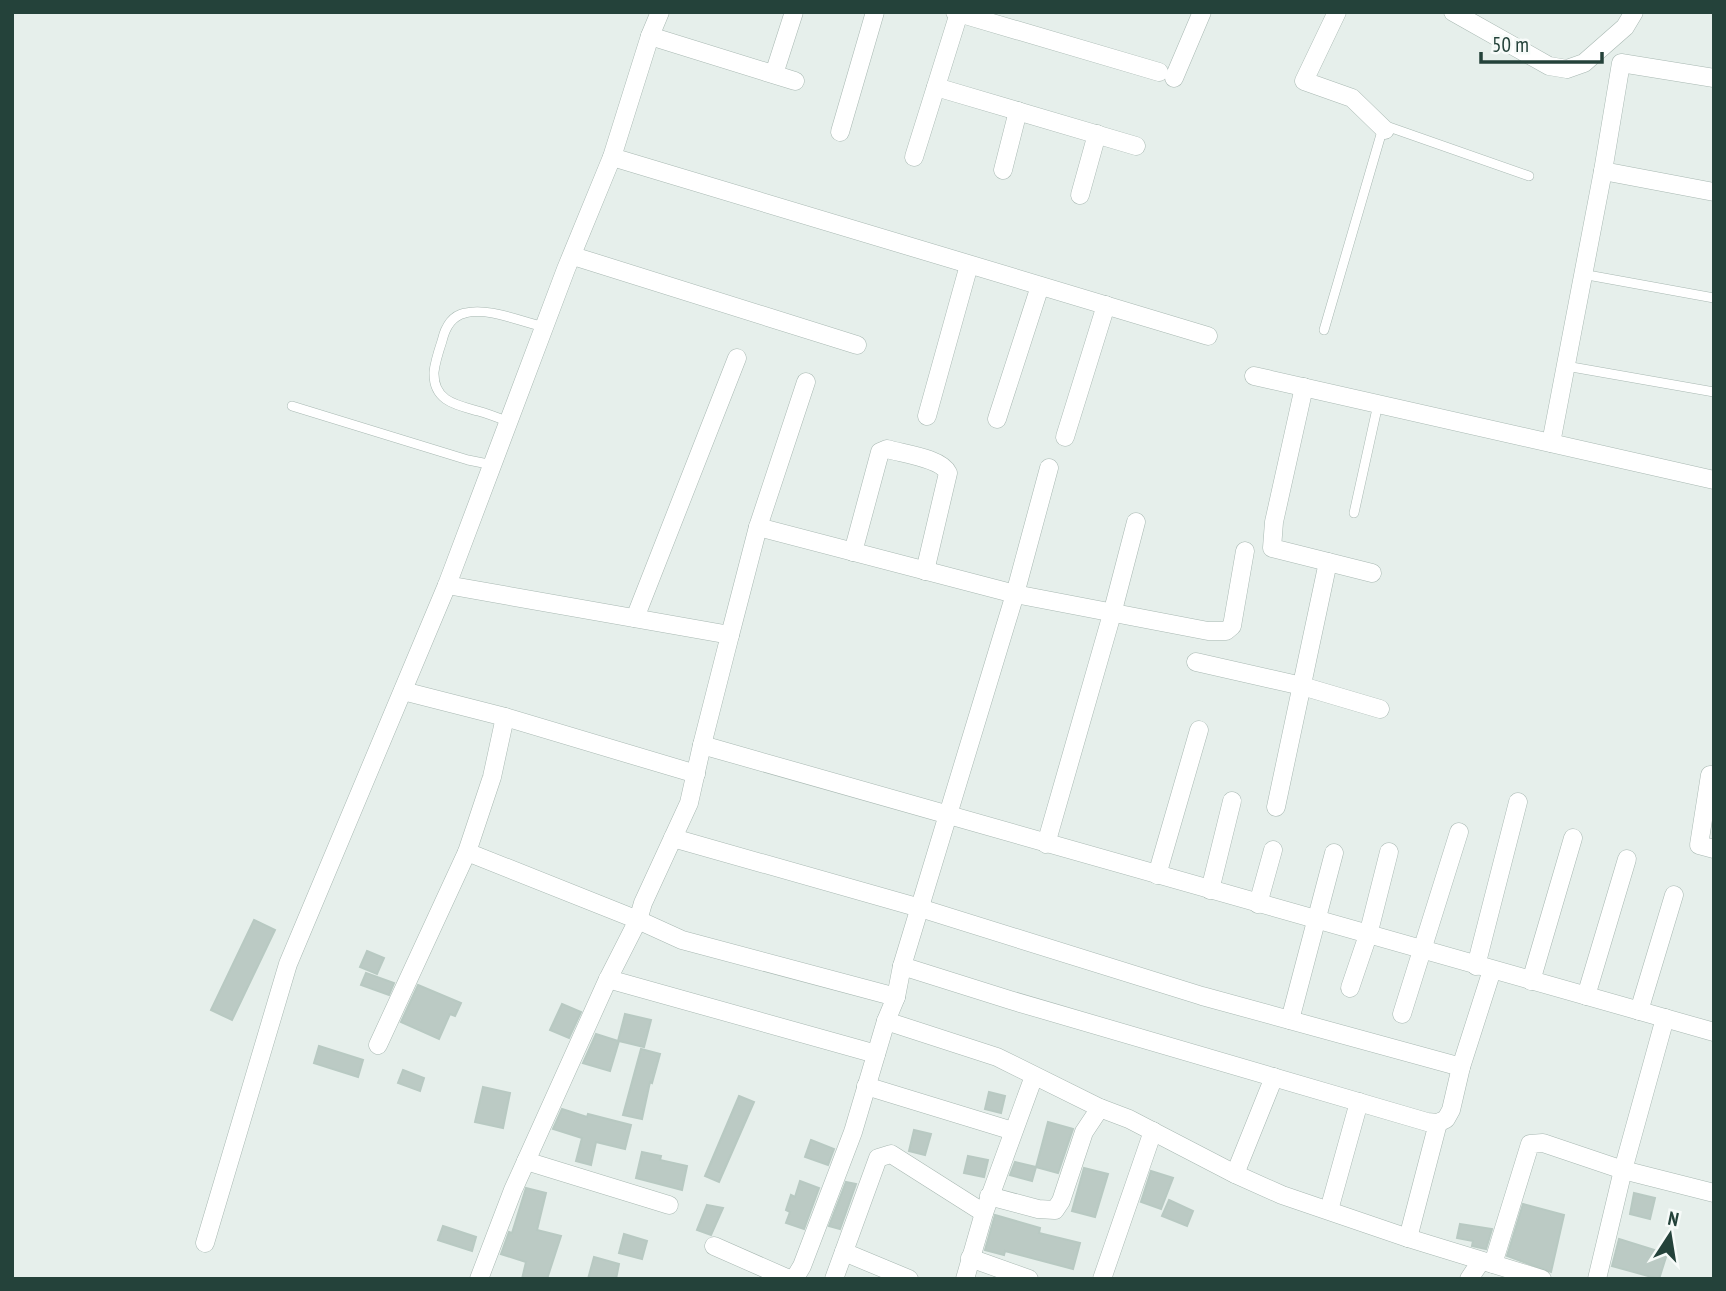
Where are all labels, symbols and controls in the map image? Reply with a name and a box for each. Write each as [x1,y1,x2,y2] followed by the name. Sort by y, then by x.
[1481,21,1602,65] scale bar
[1492,31,1529,58] text: 50 m
[1635,1200,1705,1270] north arrow
[1666,1206,1681,1231] text: N

